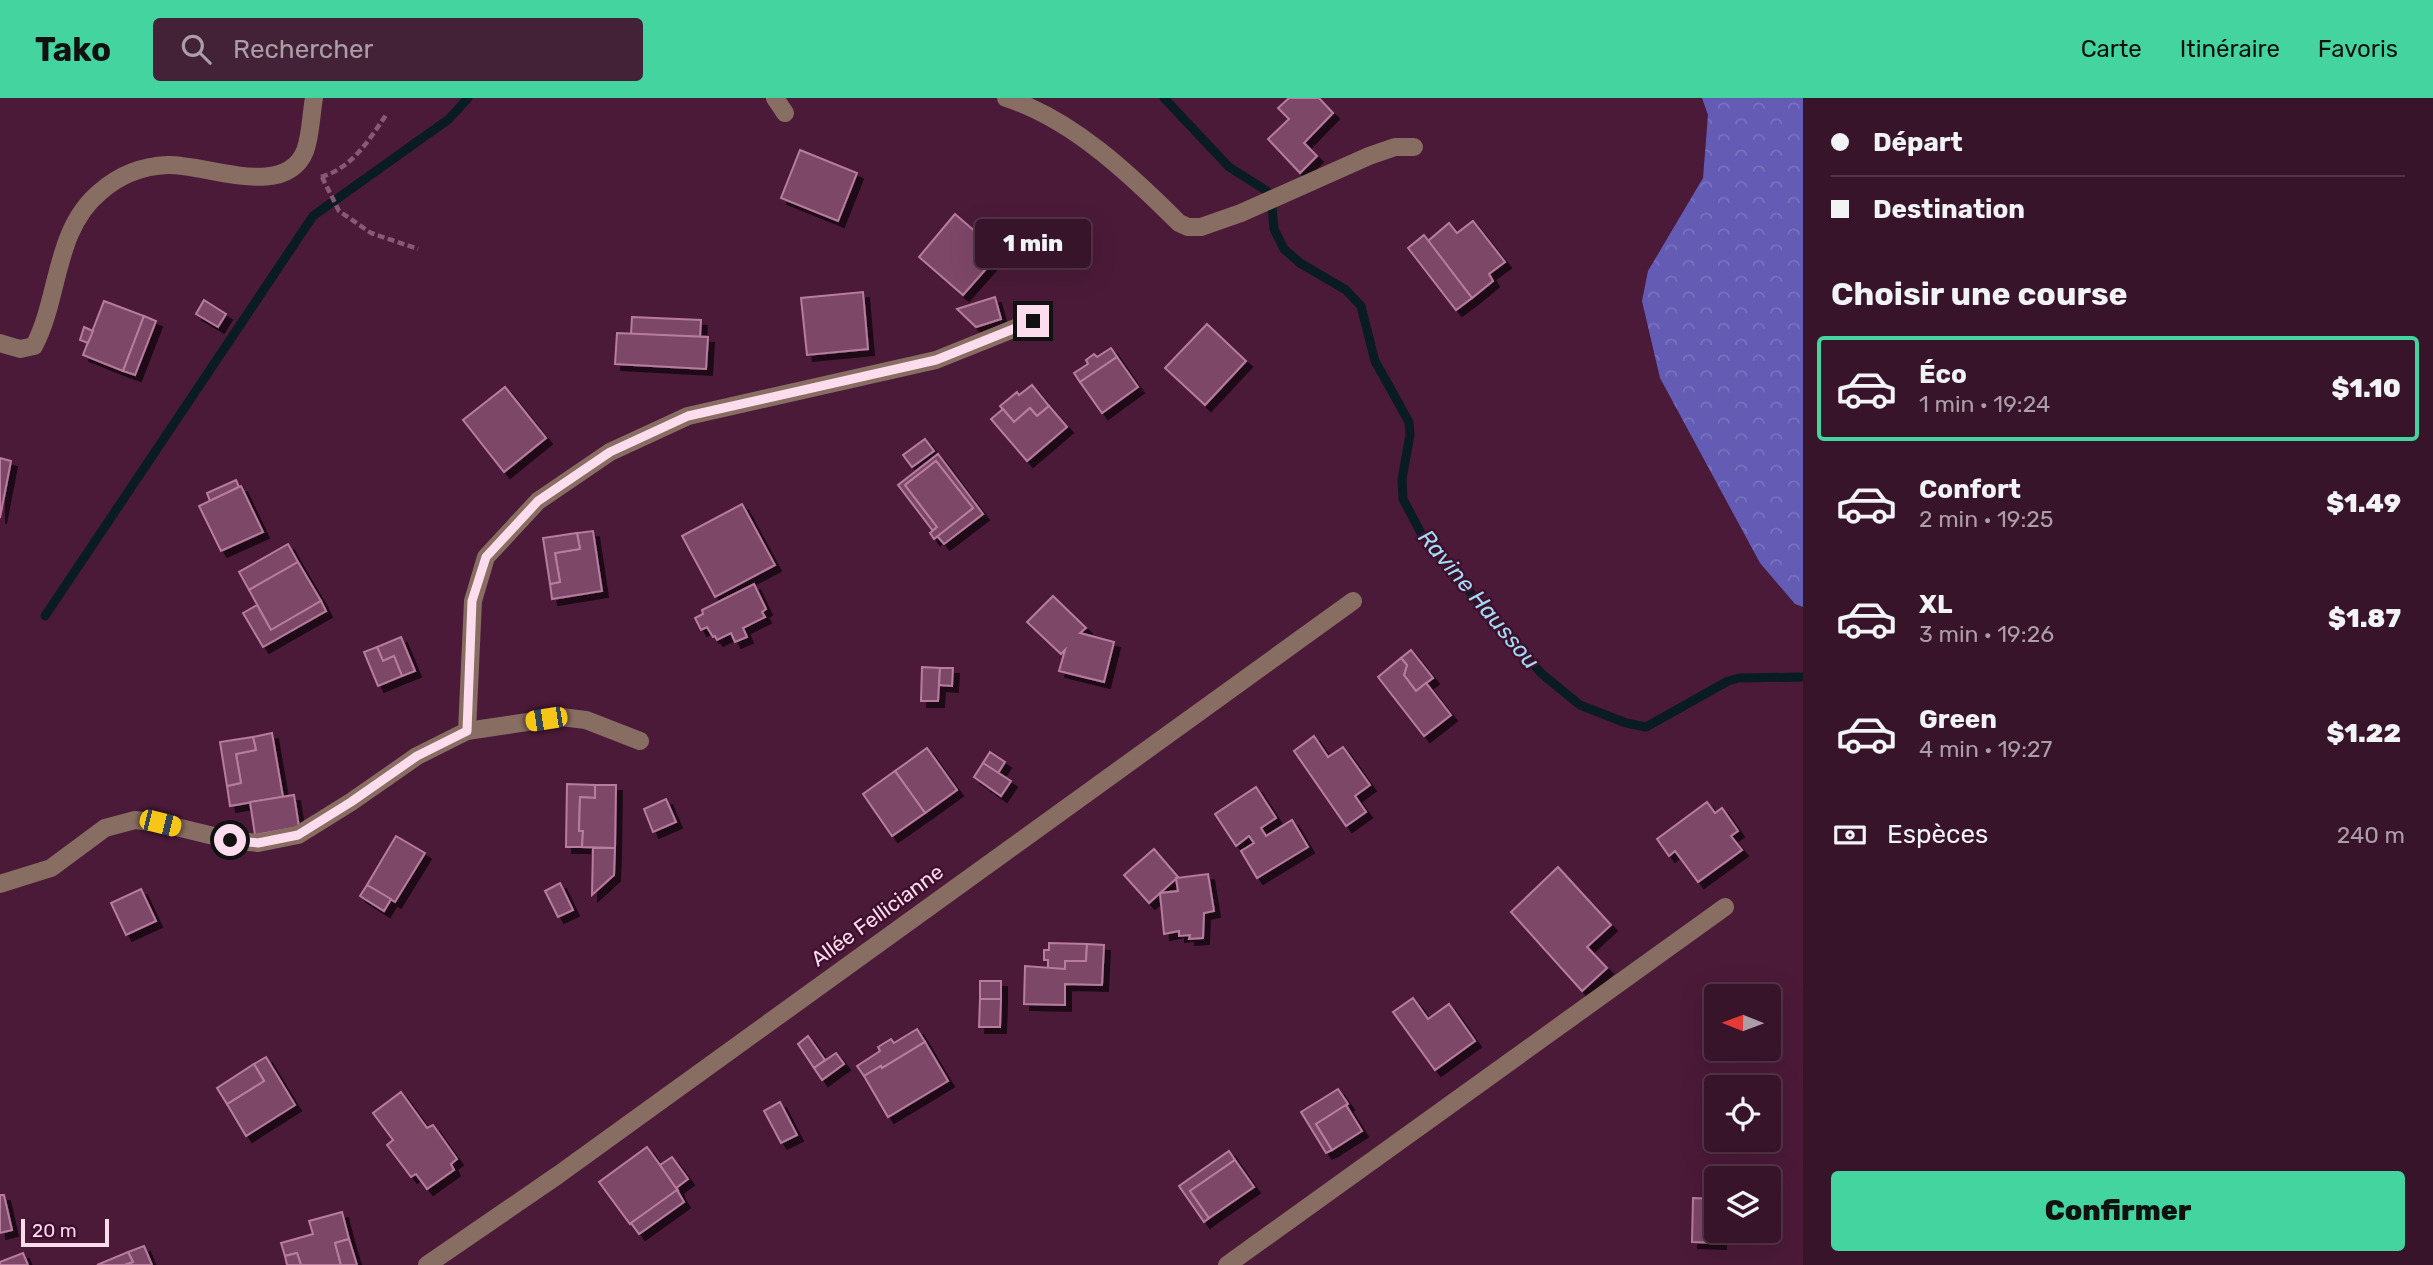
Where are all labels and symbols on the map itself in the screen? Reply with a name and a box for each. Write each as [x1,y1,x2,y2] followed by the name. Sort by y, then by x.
[975,220,1091,268] callout: 1 min
[1017,305,1049,337] route end
[1412,524,1546,675] water label: Ravine Haussou
[524,705,569,733] car
[138,808,183,838] car
[214,824,246,856] route start
[806,859,948,971] street label: Allée Fellicianne
[1704,984,1782,1060] north arrow
[21,1216,108,1248] scale bar

